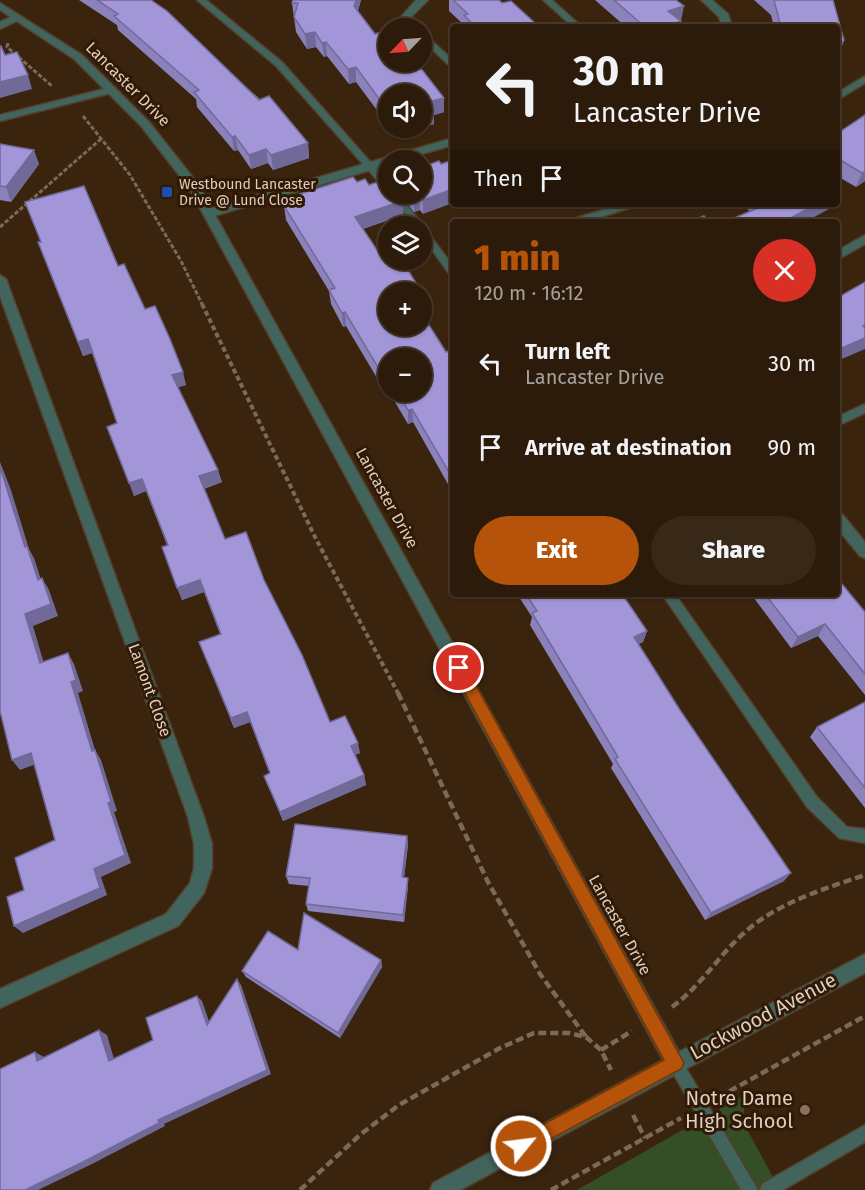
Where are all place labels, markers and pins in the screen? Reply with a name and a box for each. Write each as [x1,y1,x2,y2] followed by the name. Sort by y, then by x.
[179,176,316,209] place label: Westbound Lancaster Drive @ Lund Close
[160,185,174,199] marker: Westbound Lancaster Drive @ Lund Close
[433,642,484,693] pin
[685,1086,793,1133] place label: Notre Dame High School
[798,1103,812,1117] marker: Notre Dame High School

